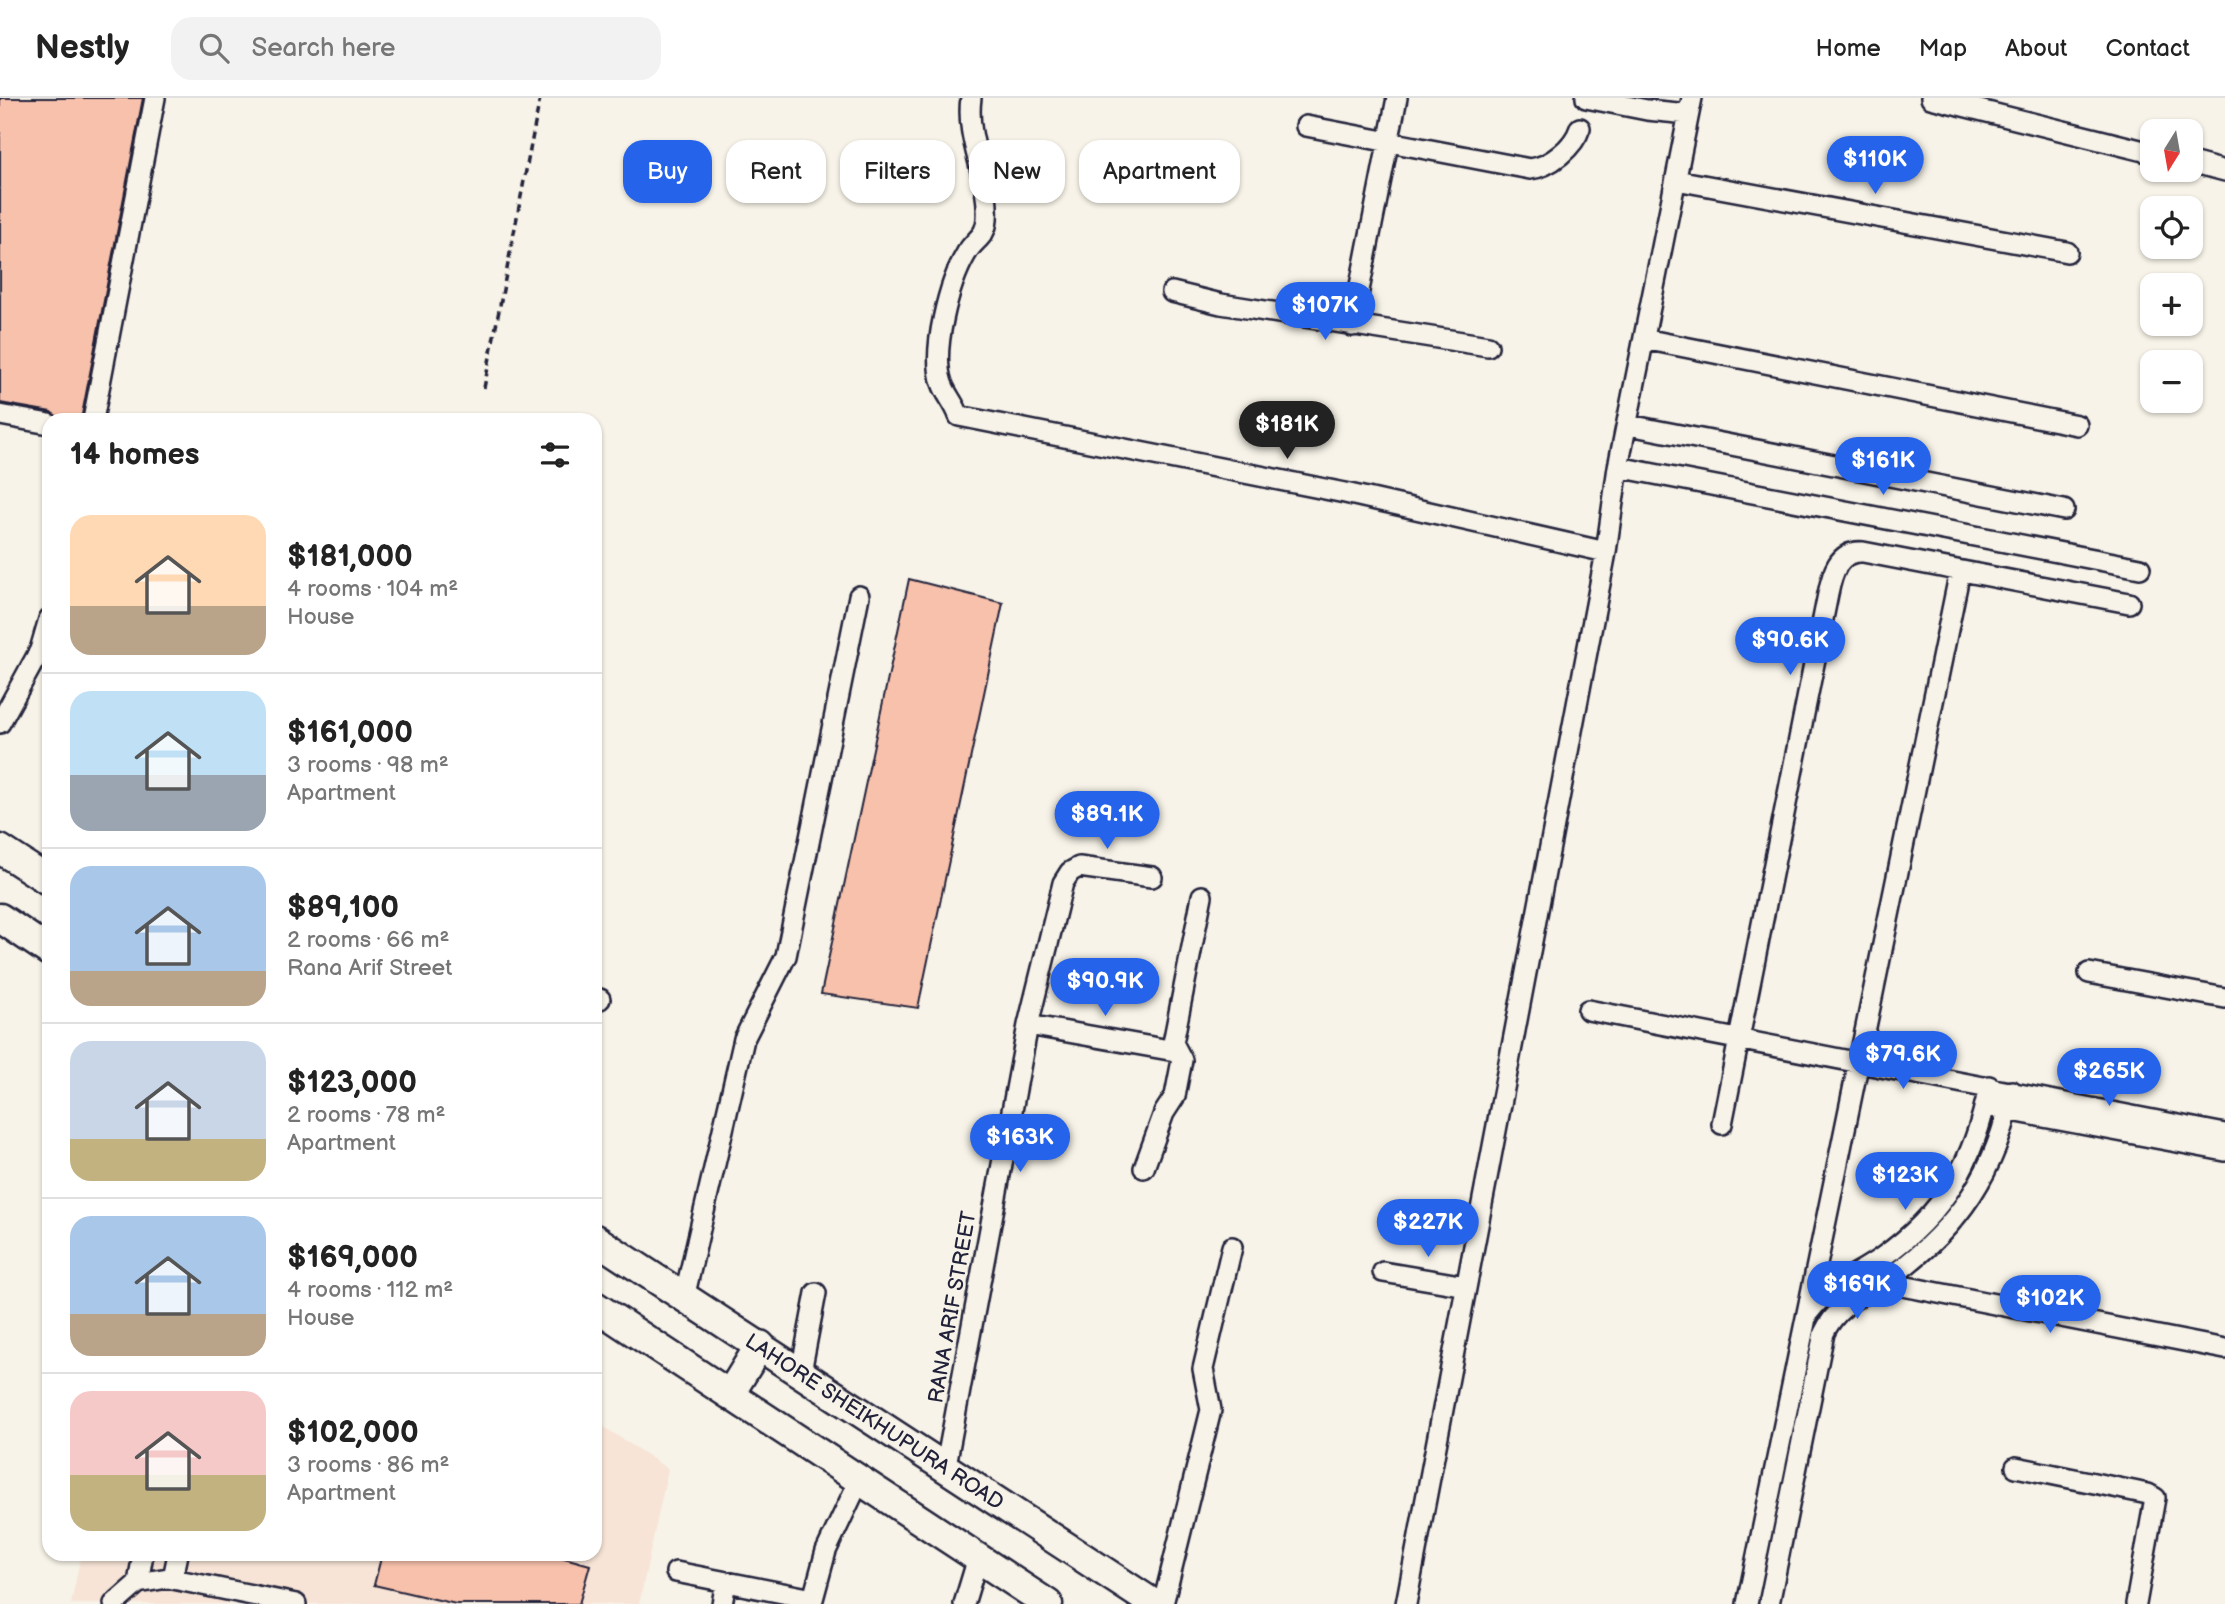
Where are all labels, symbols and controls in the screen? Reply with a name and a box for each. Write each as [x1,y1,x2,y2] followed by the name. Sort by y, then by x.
[171,17,661,80] search box
[35,28,129,68] text: Nestly
[195,29,233,67] icon: search
[251,33,395,64] text: Search here
[1816,34,1881,63] text: Home
[1919,34,1967,63] text: Map
[2005,34,2067,63] text: About
[2105,34,2190,63] text: Contact
[2140,119,2203,182] north arrow
[2140,119,2203,413] map controls
[1826,136,1924,196] pin: $110K
[623,140,712,203] chip: Buy
[726,140,826,203] chip: Rent
[840,140,955,203] chip: Filters
[969,140,1065,203] chip: New
[1079,140,1240,203] chip: Apartment
[1843,145,1907,173] text: $110K
[2140,196,2203,259] button: locate
[2140,273,2203,336] button: +
[1276,282,1374,342] pin: $107K
[1291,291,1359,319] text: $107K
[2140,350,2203,413] button: −
[1238,402,1336,461] pin: $181K
[1255,410,1319,438] text: $181K
[536,436,574,474] icon: filters
[70,437,199,473] text: 14 homes
[1834,438,1932,497] pin: $161K
[1851,446,1915,474] text: $161K
[287,539,413,575] text: $181,000
[126,543,210,627] icon: home
[287,575,458,603] text: 4 rooms · 104 m²
[287,603,354,631] text: House
[1733,618,1847,677] pin: $90.6K
[1751,626,1829,654] text: $90.6K
[287,715,413,751] text: $161,000
[126,719,210,803] icon: home
[287,751,449,779] text: 3 rooms · 98 m²
[287,779,396,807] text: Apartment
[1050,792,1164,851] pin: $89.1K
[1071,800,1143,828] text: $89.1K
[287,890,399,926] text: $89,100
[126,894,210,978] icon: home
[287,926,449,954] text: 2 rooms · 66 m²
[287,954,452,982] text: Rana Arif Street
[1048,958,1162,1018] pin: $90.9K
[1066,967,1144,995] text: $90.9K
[1846,1032,1960,1091] pin: $79.6K
[1865,1040,1941,1068] text: $79.6K
[2060,1048,2158,1108] pin: $265K
[2073,1057,2145,1085] text: $265K
[287,1065,417,1101] text: $123,000
[126,1069,210,1153] icon: home
[287,1101,445,1129] text: 2 rooms · 78 m²
[971,1114,1069,1174] pin: $163K
[986,1123,1054,1151] text: $163K
[287,1129,396,1157] text: Apartment
[1856,1152,1954,1212] pin: $123K
[1871,1161,1939,1189] text: $123K
[1379,1200,1477,1259] pin: $227K
[1393,1208,1463,1236] text: $227K
[923,1209,982,1405] street label: RANA ARIF STREET
[287,1240,418,1276] text: $169,000
[126,1244,210,1328] icon: home
[1808,1262,1906,1321] pin: $169K
[1823,1270,1891,1298] text: $169K
[287,1276,453,1304] text: 4 rooms · 112 m²
[2001,1276,2099,1335] pin: $102K
[2016,1284,2084,1312] text: $102K
[287,1304,354,1332] text: House
[740,1329,1008,1515] street label: LAHORE SHEIKHUPURA ROAD
[287,1415,419,1451] text: $102,000
[126,1419,210,1503] icon: home
[287,1451,449,1479] text: 3 rooms · 86 m²
[287,1479,396,1507] text: Apartment

